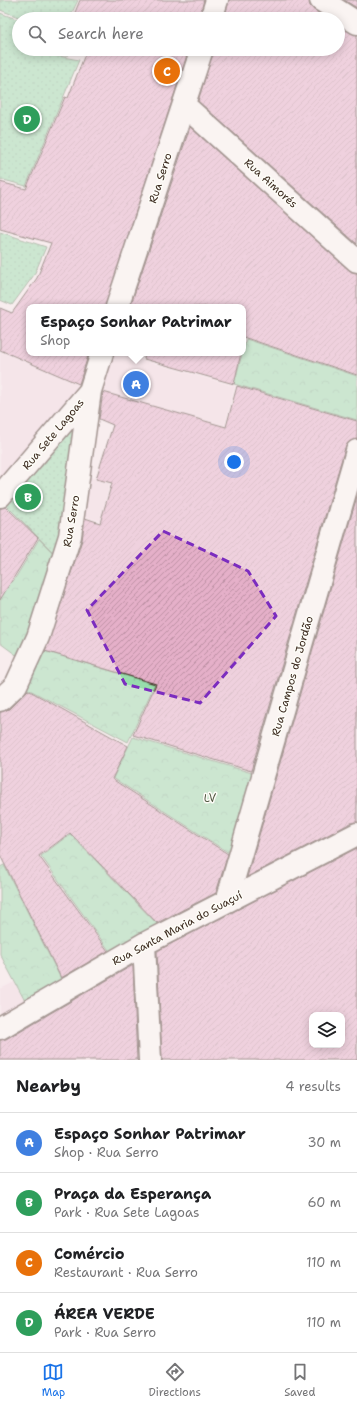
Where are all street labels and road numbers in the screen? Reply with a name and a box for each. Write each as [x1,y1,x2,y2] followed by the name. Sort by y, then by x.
[145,151,176,205] street label: Rua Serro
[241,155,301,211] street label: Rua Aimorés
[19,395,88,473] street label: Rua Sete Lagoas
[60,494,83,548] street label: Rua Serro
[268,614,317,738] street label: Rua Campos do Jordão
[110,888,245,969] street label: Rua Santa Maria do Suaçuí

